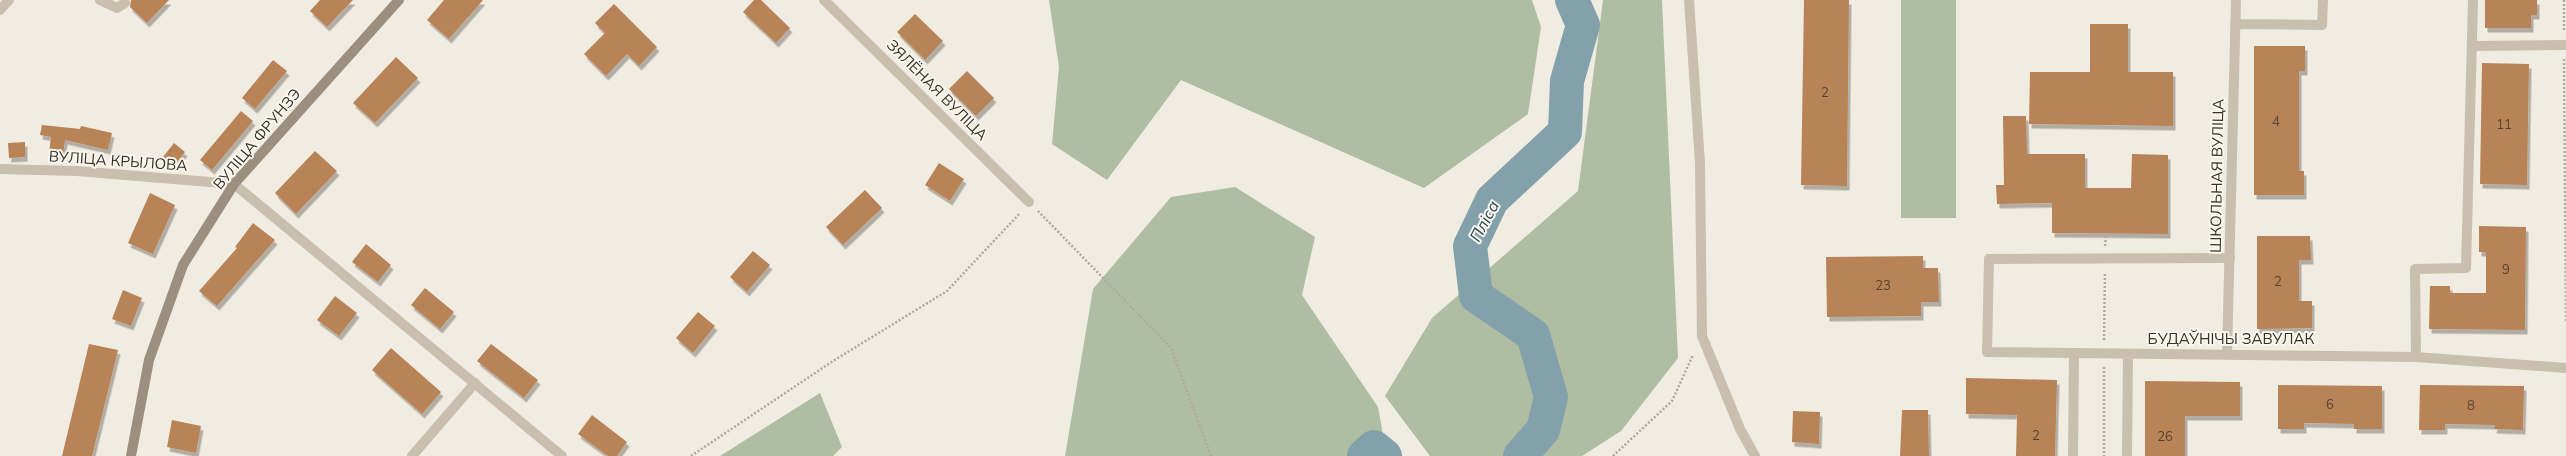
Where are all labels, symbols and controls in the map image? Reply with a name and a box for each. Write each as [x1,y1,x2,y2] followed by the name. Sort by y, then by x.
[883,35,992,144] street label: ЗЯЛЁНАЯ ВУЛІЦА
[209,84,305,193] street label: ВУЛІЦА ФРУНЗЭ
[1821,84,1829,100] house number: 2
[2206,99,2227,253] street label: ШКОЛЬНАЯ ВУЛІЦА
[2272,113,2280,129] house number: 4
[2496,116,2512,132] house number: 11
[48,146,188,175] street label: ВУЛІЦА КРЫЛОВА
[1465,197,1503,245] water label: Пліса
[2502,261,2510,277] house number: 9
[2274,273,2282,289] house number: 2
[1875,277,1891,293] house number: 23
[2148,329,2315,348] street label: БУДАЎНІЧЫ ЗАВУЛАК
[2326,396,2334,412] house number: 6
[2467,397,2475,413] house number: 8
[2032,427,2040,443] house number: 2
[2157,428,2173,444] house number: 26

